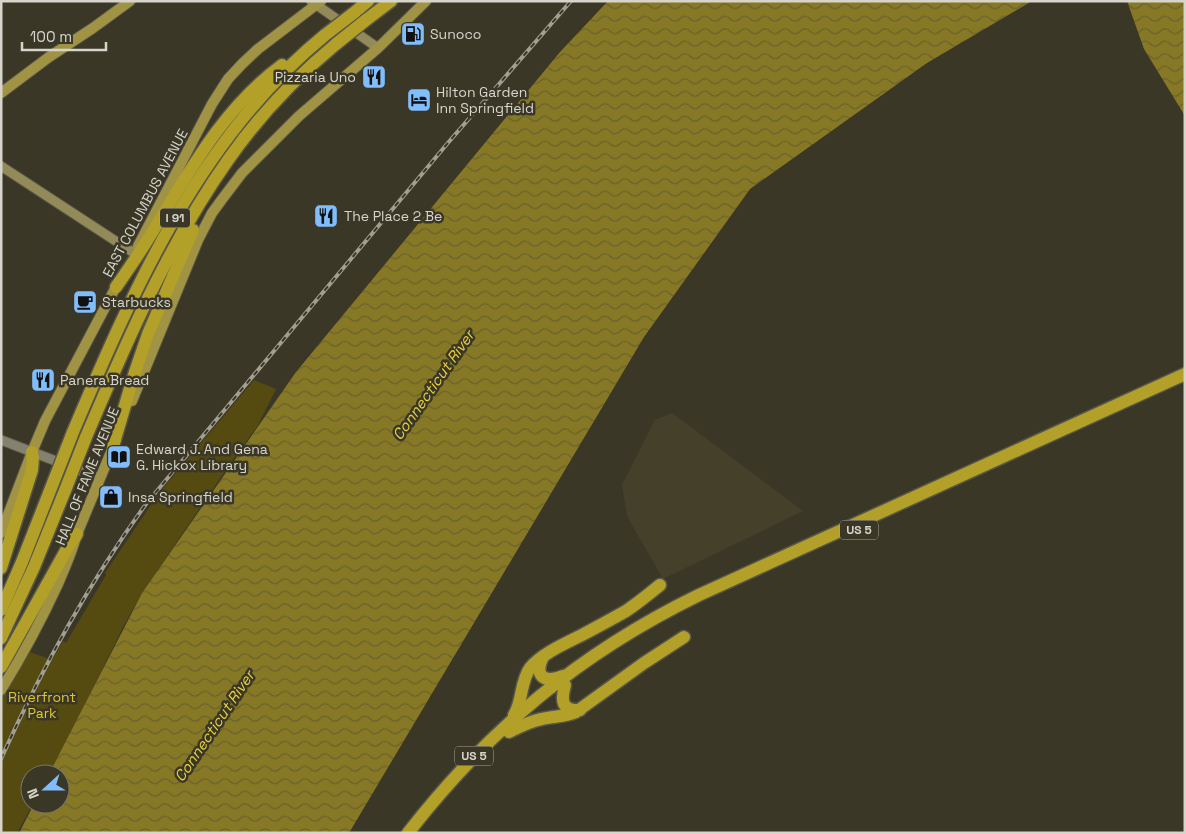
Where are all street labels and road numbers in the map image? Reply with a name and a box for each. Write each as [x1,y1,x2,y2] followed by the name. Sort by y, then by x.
[98,126,192,280] street label: EAST COLUMBUS AVENUE
[160,208,190,228] road number: I 91
[51,404,123,548] street label: HALL OF FAME AVENUE
[840,520,878,540] road number: US 5
[455,746,493,766] road number: US 5

